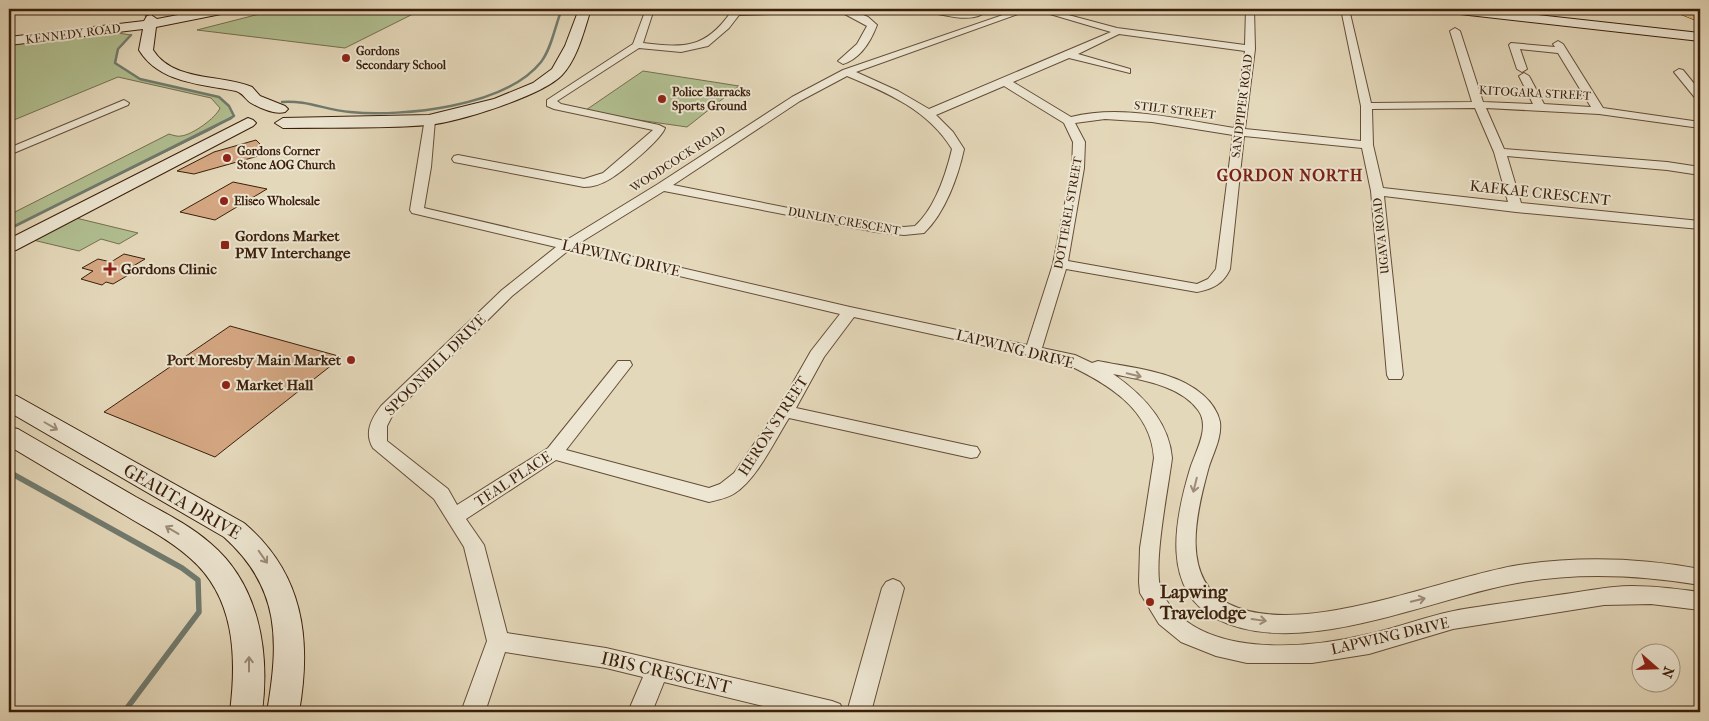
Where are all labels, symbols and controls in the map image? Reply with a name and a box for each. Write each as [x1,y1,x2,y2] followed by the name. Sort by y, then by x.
[25,21,121,47] street label: KENNEDY ROAD
[356,44,447,73] place label: Gordons Secondary School
[340,52,352,64] marker: Gordons Secondary School
[1229,53,1255,159] street label: SANDPIPER ROAD
[1479,83,1592,103] street label: KITOGARA STREET
[672,85,751,114] place label: Police Barracks Sports Ground
[656,93,668,105] marker: Police Barracks Sports Ground
[1133,98,1217,122] street label: STILT STREET
[627,123,728,196] street label: WOODCOCK ROAD
[237,144,336,172] place label: Gordons Corner Stone AOG Church
[221,152,233,164] marker: Gordons Corner Stone AOG Church
[1051,155,1085,270] street label: DOTTEREL STREET
[1217,166,1363,185] district label: GORDON NORTH
[1469,177,1612,209] street label: KAEKAE CRESCENT
[234,194,320,208] place label: Eliseo Wholesale
[218,195,230,207] marker: Eliseo Wholesale
[1370,197,1392,275] street label: UGAVA ROAD
[787,204,902,238] street label: DUNLIN CRESCENT
[235,227,351,262] place label: Gordons Market PMV Interchange
[560,236,682,280] street label: LAPWING DRIVE
[219,239,231,251] marker: Gordons Market PMV Interchange
[121,260,217,278] place label: Gordons Clinic
[103,262,117,276] marker: Gordons Clinic
[381,311,489,419] street label: SPOONBILL DRIVE
[954,326,1076,372] street label: LAPWING DRIVE
[167,351,342,369] place label: Port Moresby Main Market
[345,354,357,366] marker: Port Moresby Main Market
[1125,371,1141,380] one-way arrow
[734,372,812,479] street label: HERON STREET
[235,376,314,394] place label: Market Hall
[220,379,232,391] marker: Market Hall
[44,422,58,432] one-way arrow
[471,447,555,511] street label: TEAL PLACE
[119,460,245,544] street label: GEAUTA DRIVE
[1190,477,1199,493] one-way arrow
[165,525,179,535] one-way arrow
[258,550,268,564] one-way arrow
[1159,582,1246,624] place label: Lapwing Travelodge
[1410,594,1426,604] one-way arrow
[1144,596,1156,608] marker: Lapwing Travelodge
[1329,614,1451,658] street label: LAPWING DRIVE
[1250,616,1266,626] one-way arrow
[1632,644,1682,694] north arrow
[599,648,734,698] street label: IBIS CRESCENT
[244,656,254,672] one-way arrow
[1658,664,1678,681] text: N

